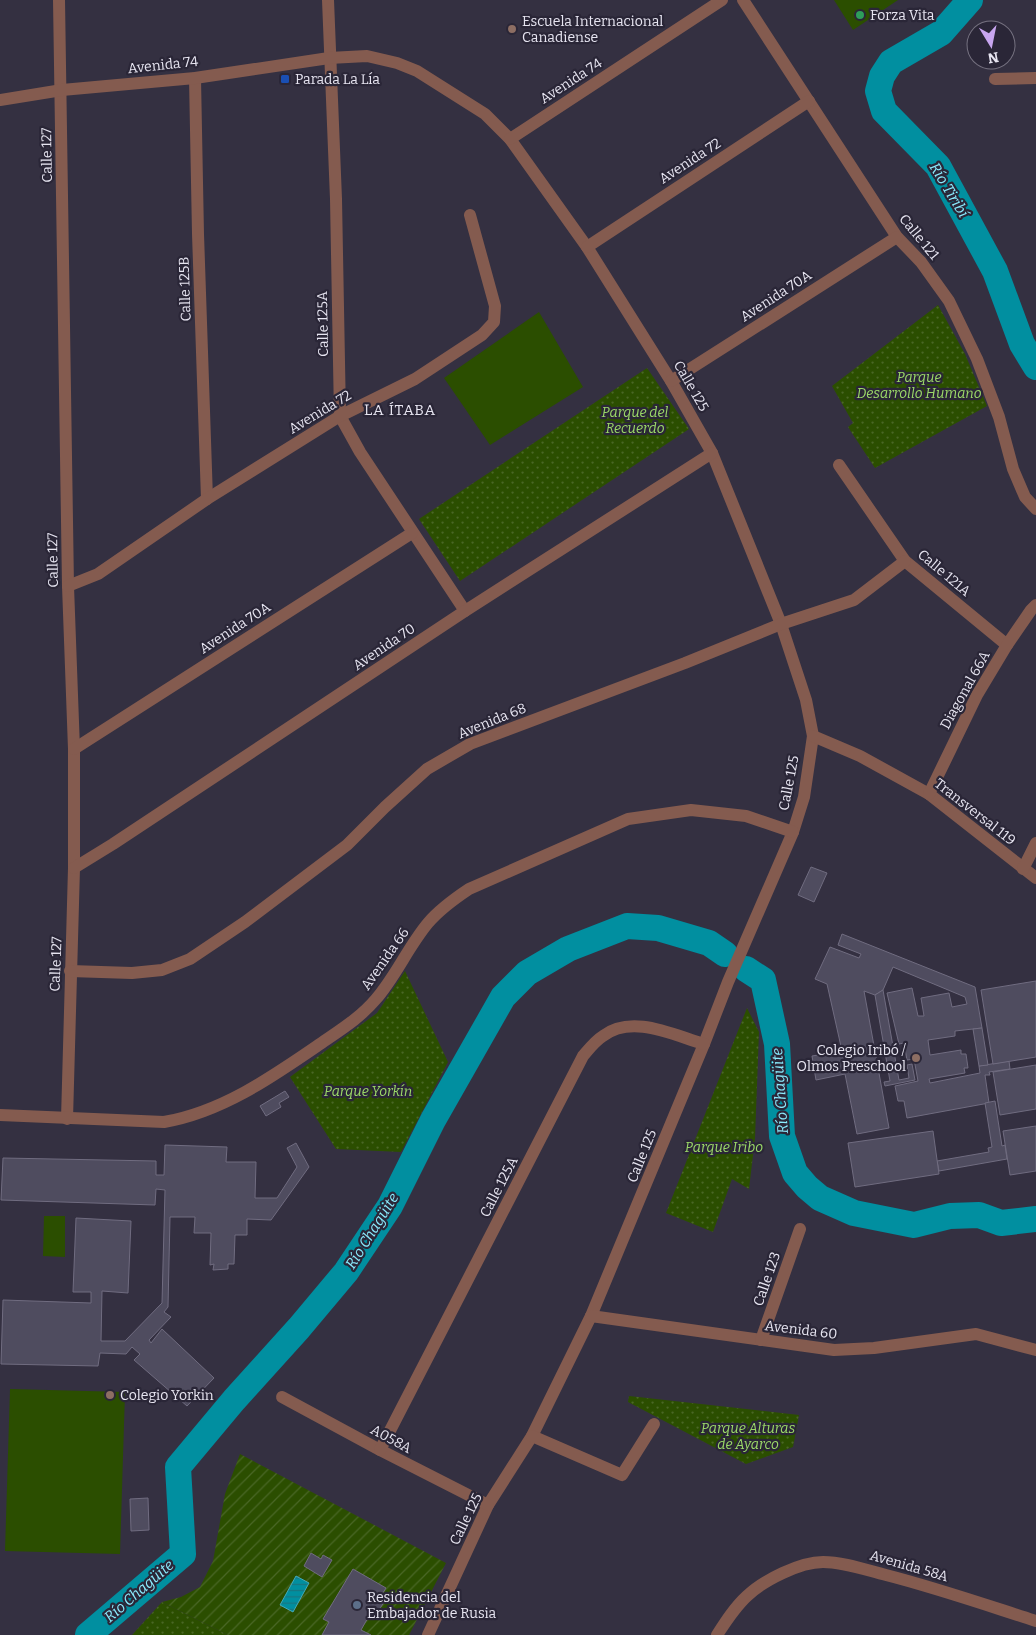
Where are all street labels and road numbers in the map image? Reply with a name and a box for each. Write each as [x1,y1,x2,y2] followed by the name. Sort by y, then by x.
[127,53,199,77] street label: Avenida 74
[537,55,605,107] street label: Avenida 74
[38,127,56,183] street label: Calle 127
[656,135,724,187] street label: Avenida 72
[895,211,943,264] street label: Calle 121
[175,256,195,322] street label: Calle 125B
[737,267,815,325] street label: Avenida 70A
[314,291,332,357] street label: Calle 125A
[670,358,712,414] street label: Calle 125
[286,387,354,437] street label: Avenida 72
[44,532,62,588] street label: Calle 127
[914,546,974,600] street label: Calle 121A
[196,599,274,657] street label: Avenida 70A
[350,620,418,674] street label: Avenida 70
[937,648,994,732] street label: Diagonal 66A
[455,700,529,742] street label: Avenida 68
[775,754,803,812] street label: Calle 125
[931,775,1019,849] street label: Transversal 119
[357,925,413,993] street label: Avenida 66
[47,936,65,992] street label: Calle 127
[624,1127,660,1185] street label: Calle 125
[477,1154,522,1220] street label: Calle 125A
[750,1250,784,1308] street label: Calle 123
[764,1317,838,1343] street label: Avenida 60
[368,1421,415,1457] street label: A058A
[446,1490,486,1548] street label: Calle 125
[868,1547,950,1585] street label: Avenida 58A

